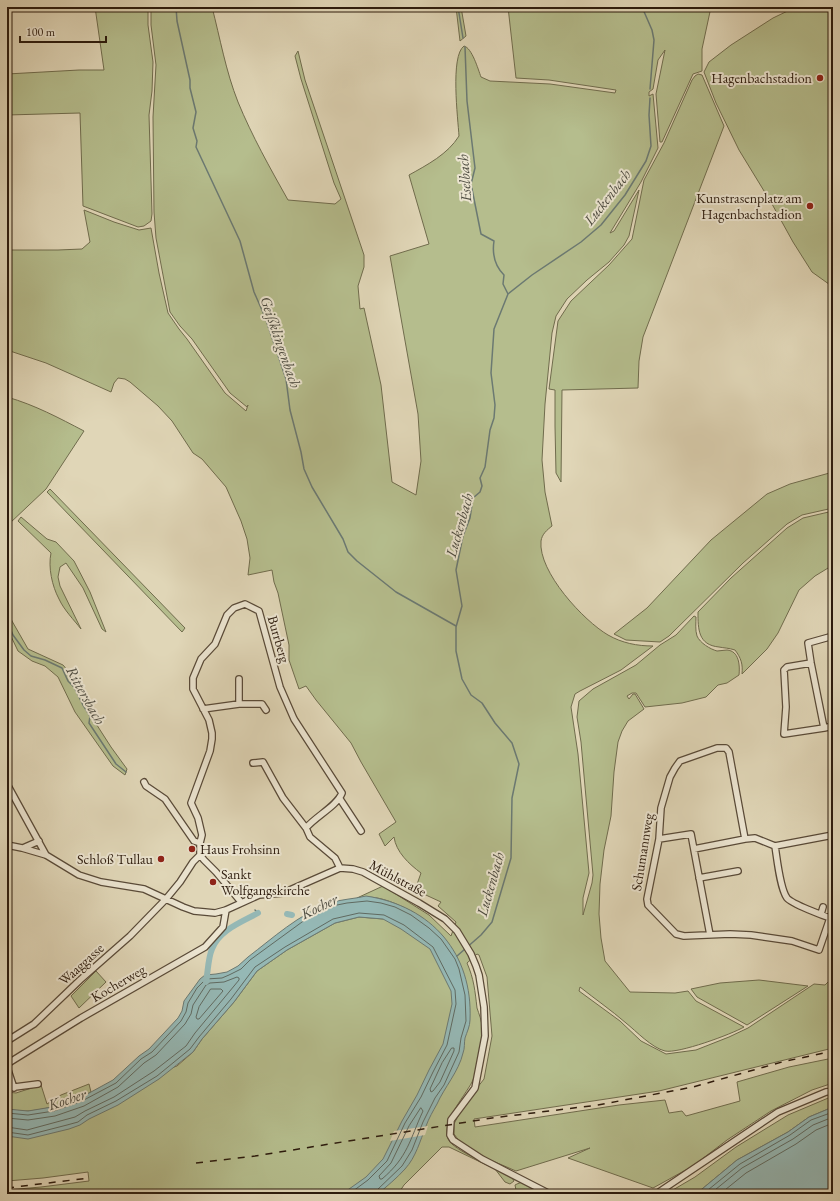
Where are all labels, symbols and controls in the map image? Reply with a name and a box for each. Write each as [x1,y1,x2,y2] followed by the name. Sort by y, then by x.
[20,18,106,44] scale bar
[26,24,56,40] text: 100 m
[711,69,813,87] place label: Hagenbachstadion
[815,73,825,83] marker: Hagenbachstadion
[453,153,475,203] water label: Eselbach
[579,165,635,230] water label: Luckenbach
[696,189,803,223] place label: Kunstrasenplatz am Hagenbachstadion
[805,201,815,211] marker: Kunstrasenplatz am Hagenbachstadion
[256,294,306,391] water label: Geißklingenbach
[441,490,477,560] water label: Luckenbach
[264,613,295,666] street label: Burrberg
[62,662,110,728] water label: Rittersbach
[627,811,657,892] street label: Schumannweg
[200,840,281,858] place label: Haus Frohsinn
[187,844,197,854] marker: Haus Frohsinn
[472,849,508,919] water label: Luckenbach
[77,850,154,868] place label: Schloß Tullau
[156,854,166,864] marker: Schloß Tullau
[366,855,430,901] street label: Mühlstraße
[221,865,310,899] place label: Sankt Wolfgangskirche
[208,877,218,887] marker: Sankt Wolfgangskirche
[297,888,342,923] water label: Kocher
[55,939,108,989] street label: Waaggasse
[87,960,149,1006] street label: Kocherweg
[45,1084,90,1114] water label: Kocher

